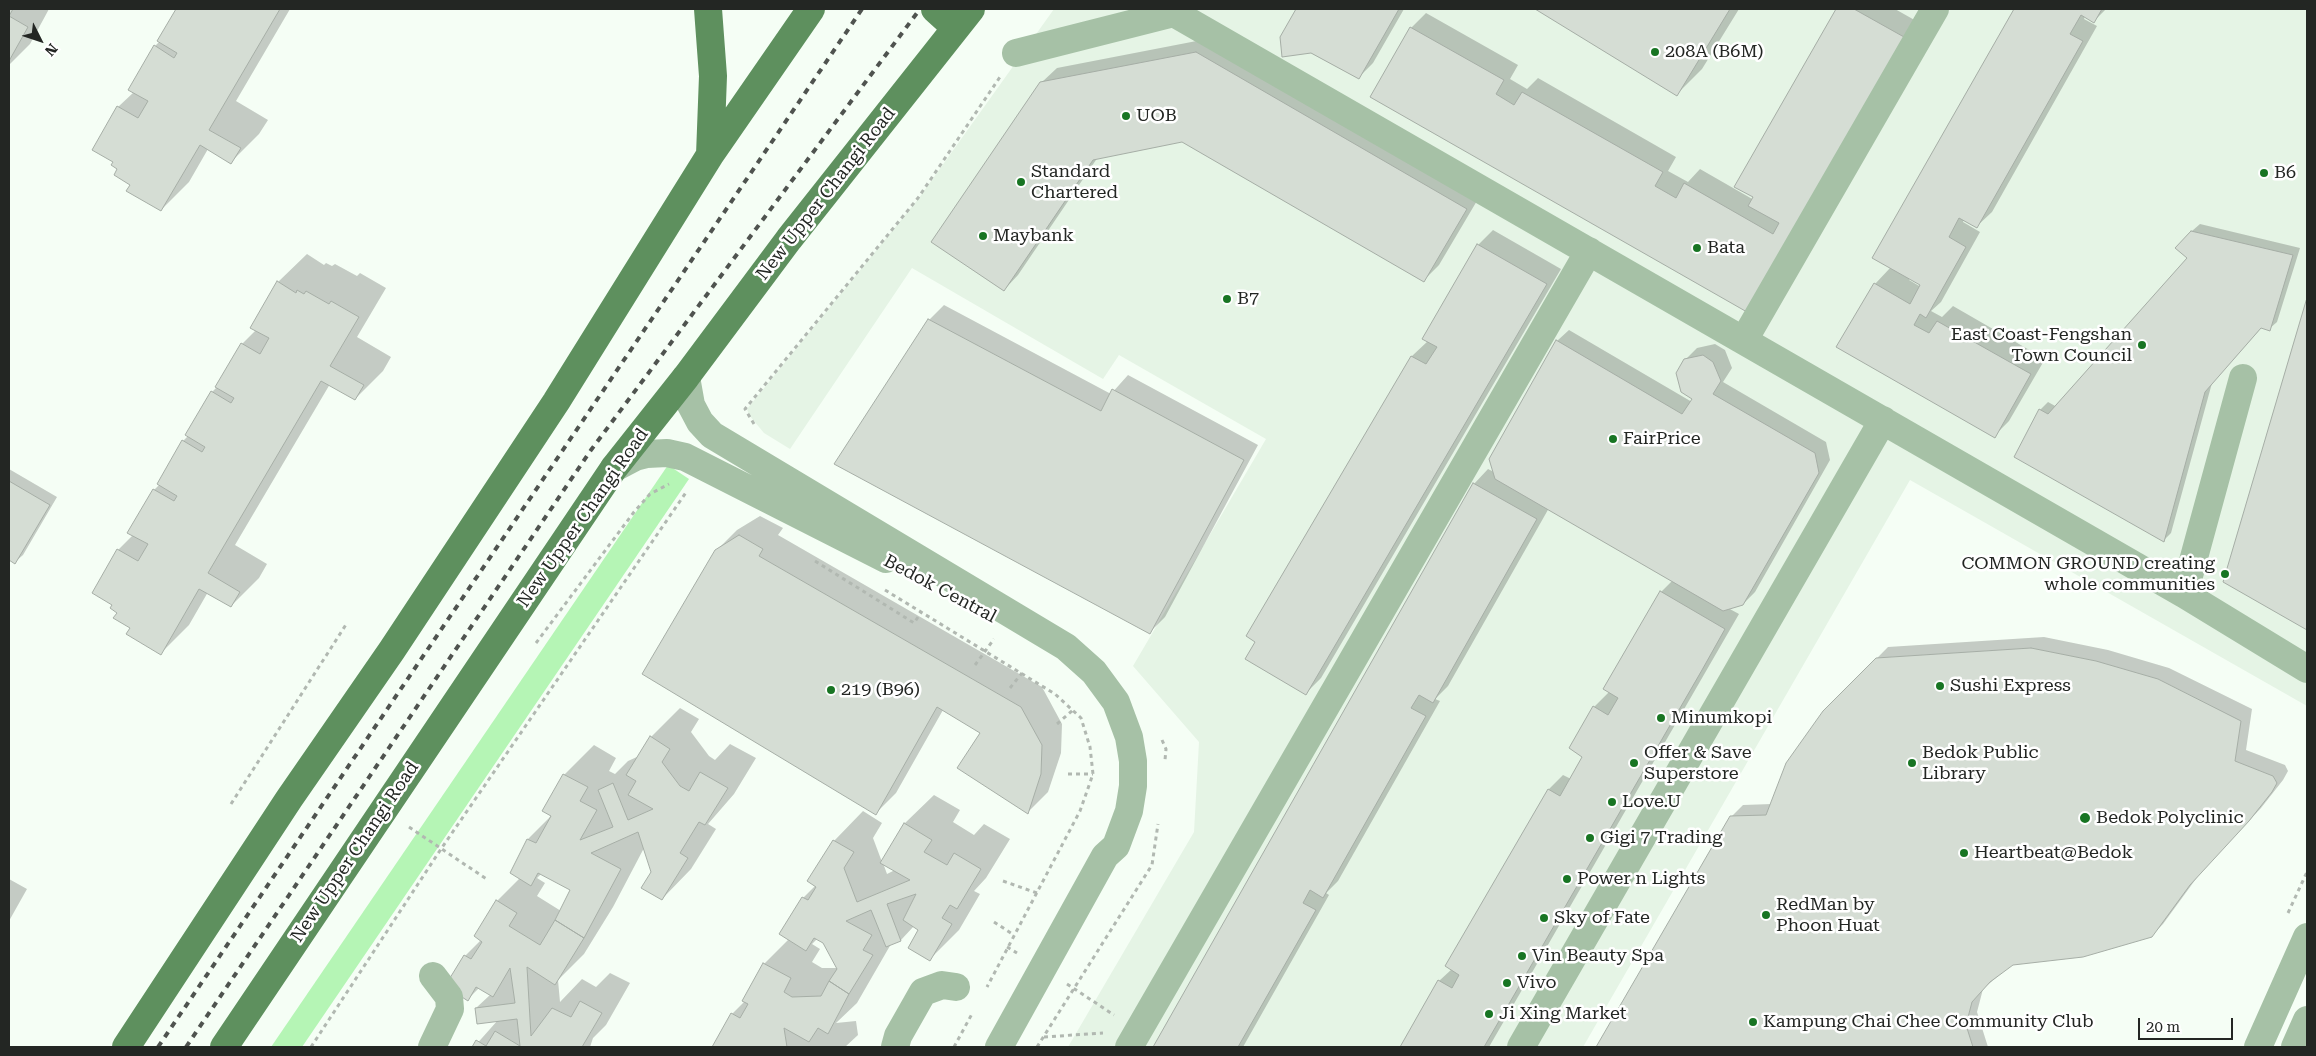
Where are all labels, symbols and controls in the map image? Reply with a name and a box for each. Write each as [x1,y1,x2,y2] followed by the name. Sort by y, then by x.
[15,15,65,65] north arrow
[42,41,61,59] text: N
[1665,41,1763,63] place label: 208A (B6M)
[1649,46,1661,58] marker: 208A (B6M)
[752,103,900,285] street label: New Upper Changi Road
[1136,105,1177,127] place label: UOB
[1120,110,1132,122] marker: UOB
[1031,161,1118,203] place label: Standard Chartered
[2274,162,2296,184] place label: B6
[2258,167,2270,179] marker: B6
[1015,176,1027,188] marker: Standard Chartered
[993,225,1074,247] place label: Maybank
[977,230,989,242] marker: Maybank
[1707,237,1745,259] place label: Bata
[1691,242,1703,254] marker: Bata
[1237,288,1259,310] place label: B7
[1221,293,1233,305] marker: B7
[1951,324,2132,366] place label: East Coast-Fengshan Town Council
[2136,339,2148,351] marker: East Coast-Fengshan Town Council
[513,424,653,612] street label: New Upper Changi Road
[1623,428,1701,450] place label: FairPrice
[1607,433,1619,445] marker: FairPrice
[880,550,1000,628] street label: Bedok Central
[1961,553,2215,596] place label: COMMON GROUND creating whole communities
[2219,568,2231,580] marker: COMMON GROUND creating whole communities
[1950,675,2071,697] place label: Sushi Express
[841,679,920,701] place label: 219 (B96)
[1934,680,1946,692] marker: Sushi Express
[825,684,837,696] marker: 219 (B96)
[1671,707,1772,729] place label: Minumkopi
[1655,712,1667,724] marker: Minumkopi
[1644,742,1752,784] place label: Offer & Save Superstore
[1922,742,2039,784] place label: Bedok Public Library
[286,757,424,947] street label: New Upper Changi Road
[1628,757,1640,769] marker: Offer & Save Superstore
[1906,757,1918,769] marker: Bedok Public Library
[1622,791,1681,813] place label: Love.U
[1606,796,1618,808] marker: Love.U
[2096,807,2244,829] place label: Bedok Polyclinic
[2078,811,2092,825] marker: Bedok Polyclinic
[1600,827,1723,849] place label: Gigi 7 Trading
[1584,832,1596,844] marker: Gigi 7 Trading
[1974,842,2133,864] place label: Heartbeat@Bedok
[1958,847,1970,859] marker: Heartbeat@Bedok
[1577,868,1705,890] place label: Power n Lights
[1561,873,1573,885] marker: Power n Lights
[1776,894,1880,936] place label: RedMan by Phoon Huat
[1554,907,1650,929] place label: Sky of Fate
[1760,909,1772,921] marker: RedMan by Phoon Huat
[1538,912,1550,924] marker: Sky of Fate
[1532,945,1664,967] place label: Vin Beauty Spa
[1516,950,1528,962] marker: Vin Beauty Spa
[1517,972,1556,994] place label: Vivo
[1501,977,1513,989] marker: Vivo
[1499,1003,1627,1025] place label: Ji Xing Market
[1483,1008,1495,1020] marker: Ji Xing Market
[2141,1008,2236,1040] scale bar
[1763,1011,2094,1033] place label: Kampung Chai Chee Community Club
[1747,1016,1759,1028] marker: Kampung Chai Chee Community Club
[2146,1018,2180,1036] text: 20 m

